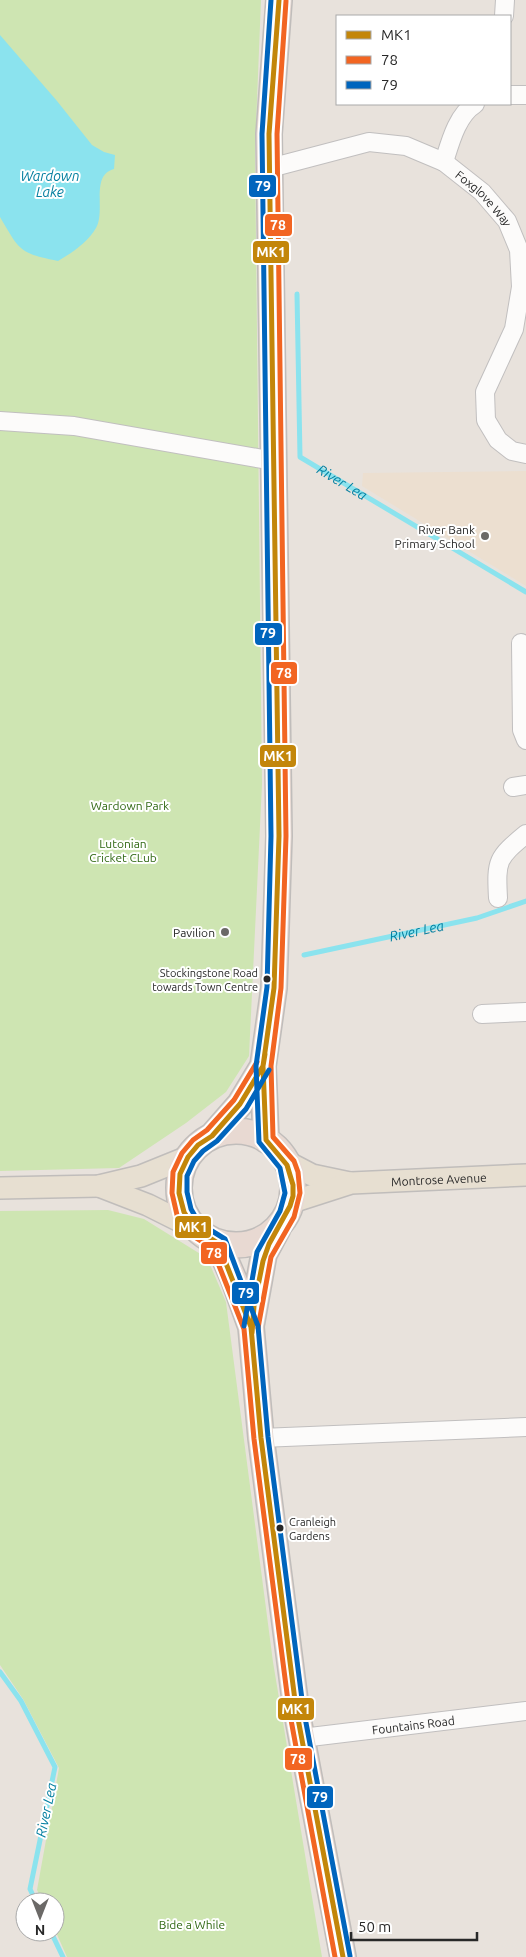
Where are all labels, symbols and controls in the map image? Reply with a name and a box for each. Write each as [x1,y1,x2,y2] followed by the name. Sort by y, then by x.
[336,15,511,105] legend
[381,26,412,43] text: MK1
[381,51,398,68] text: 78
[381,76,398,93] text: 79
[453,167,515,228] street label: Foxglove Way
[20,168,80,200] water label: Wardown Lake
[248,174,277,198] line badge: 79
[255,178,271,194] text: 79
[264,213,293,237] line badge: 78
[270,217,286,233] text: 78
[252,240,290,264] line badge: MK1
[256,244,286,260] text: MK1
[314,461,370,503] water label: River Lea
[395,523,475,550] place label: River Bank Primary School
[479,530,491,542] marker: River Bank Primary School
[254,622,283,646] line badge: 79
[260,625,276,641] text: 79
[270,661,298,685] line badge: 78
[276,665,292,681] text: 78
[259,744,297,768] line badge: MK1
[263,748,293,764] text: MK1
[91,799,169,812] park label: Wardown Park
[89,837,157,864] park label: Lutonian Cricket CLub
[388,917,446,945] water label: River Lea
[173,926,215,939] place label: Pavilion
[219,926,231,938] marker: Pavilion
[152,967,258,993] place label: Stockingstone Road towards Town Centre
[262,974,272,984] marker: Stockingstone Road towards Town Centre
[391,1170,487,1188] street label: Montrose Avenue
[174,1215,212,1239] line badge: MK1
[178,1219,208,1235] text: MK1
[200,1241,228,1265] line badge: 78
[206,1245,222,1261] text: 78
[231,1281,260,1305] line badge: 79
[238,1285,254,1301] text: 79
[289,1516,336,1542] place label: Cranleigh Gardens
[275,1523,285,1533] marker: Cranleigh Gardens
[277,1697,315,1721] line badge: MK1
[281,1701,311,1717] text: MK1
[371,1713,455,1736] street label: Fountains Road
[284,1747,313,1771] line badge: 78
[290,1751,306,1767] text: 78
[32,1781,60,1839] water label: River Lea
[306,1785,334,1809] line badge: 79
[312,1789,328,1805] text: 79
[15,1892,65,1942] north arrow
[351,1910,477,1942] scale bar
[159,1918,225,1931] park label: Bide a While
[358,1918,391,1935] text: 50 m
[35,1922,45,1938] text: N

